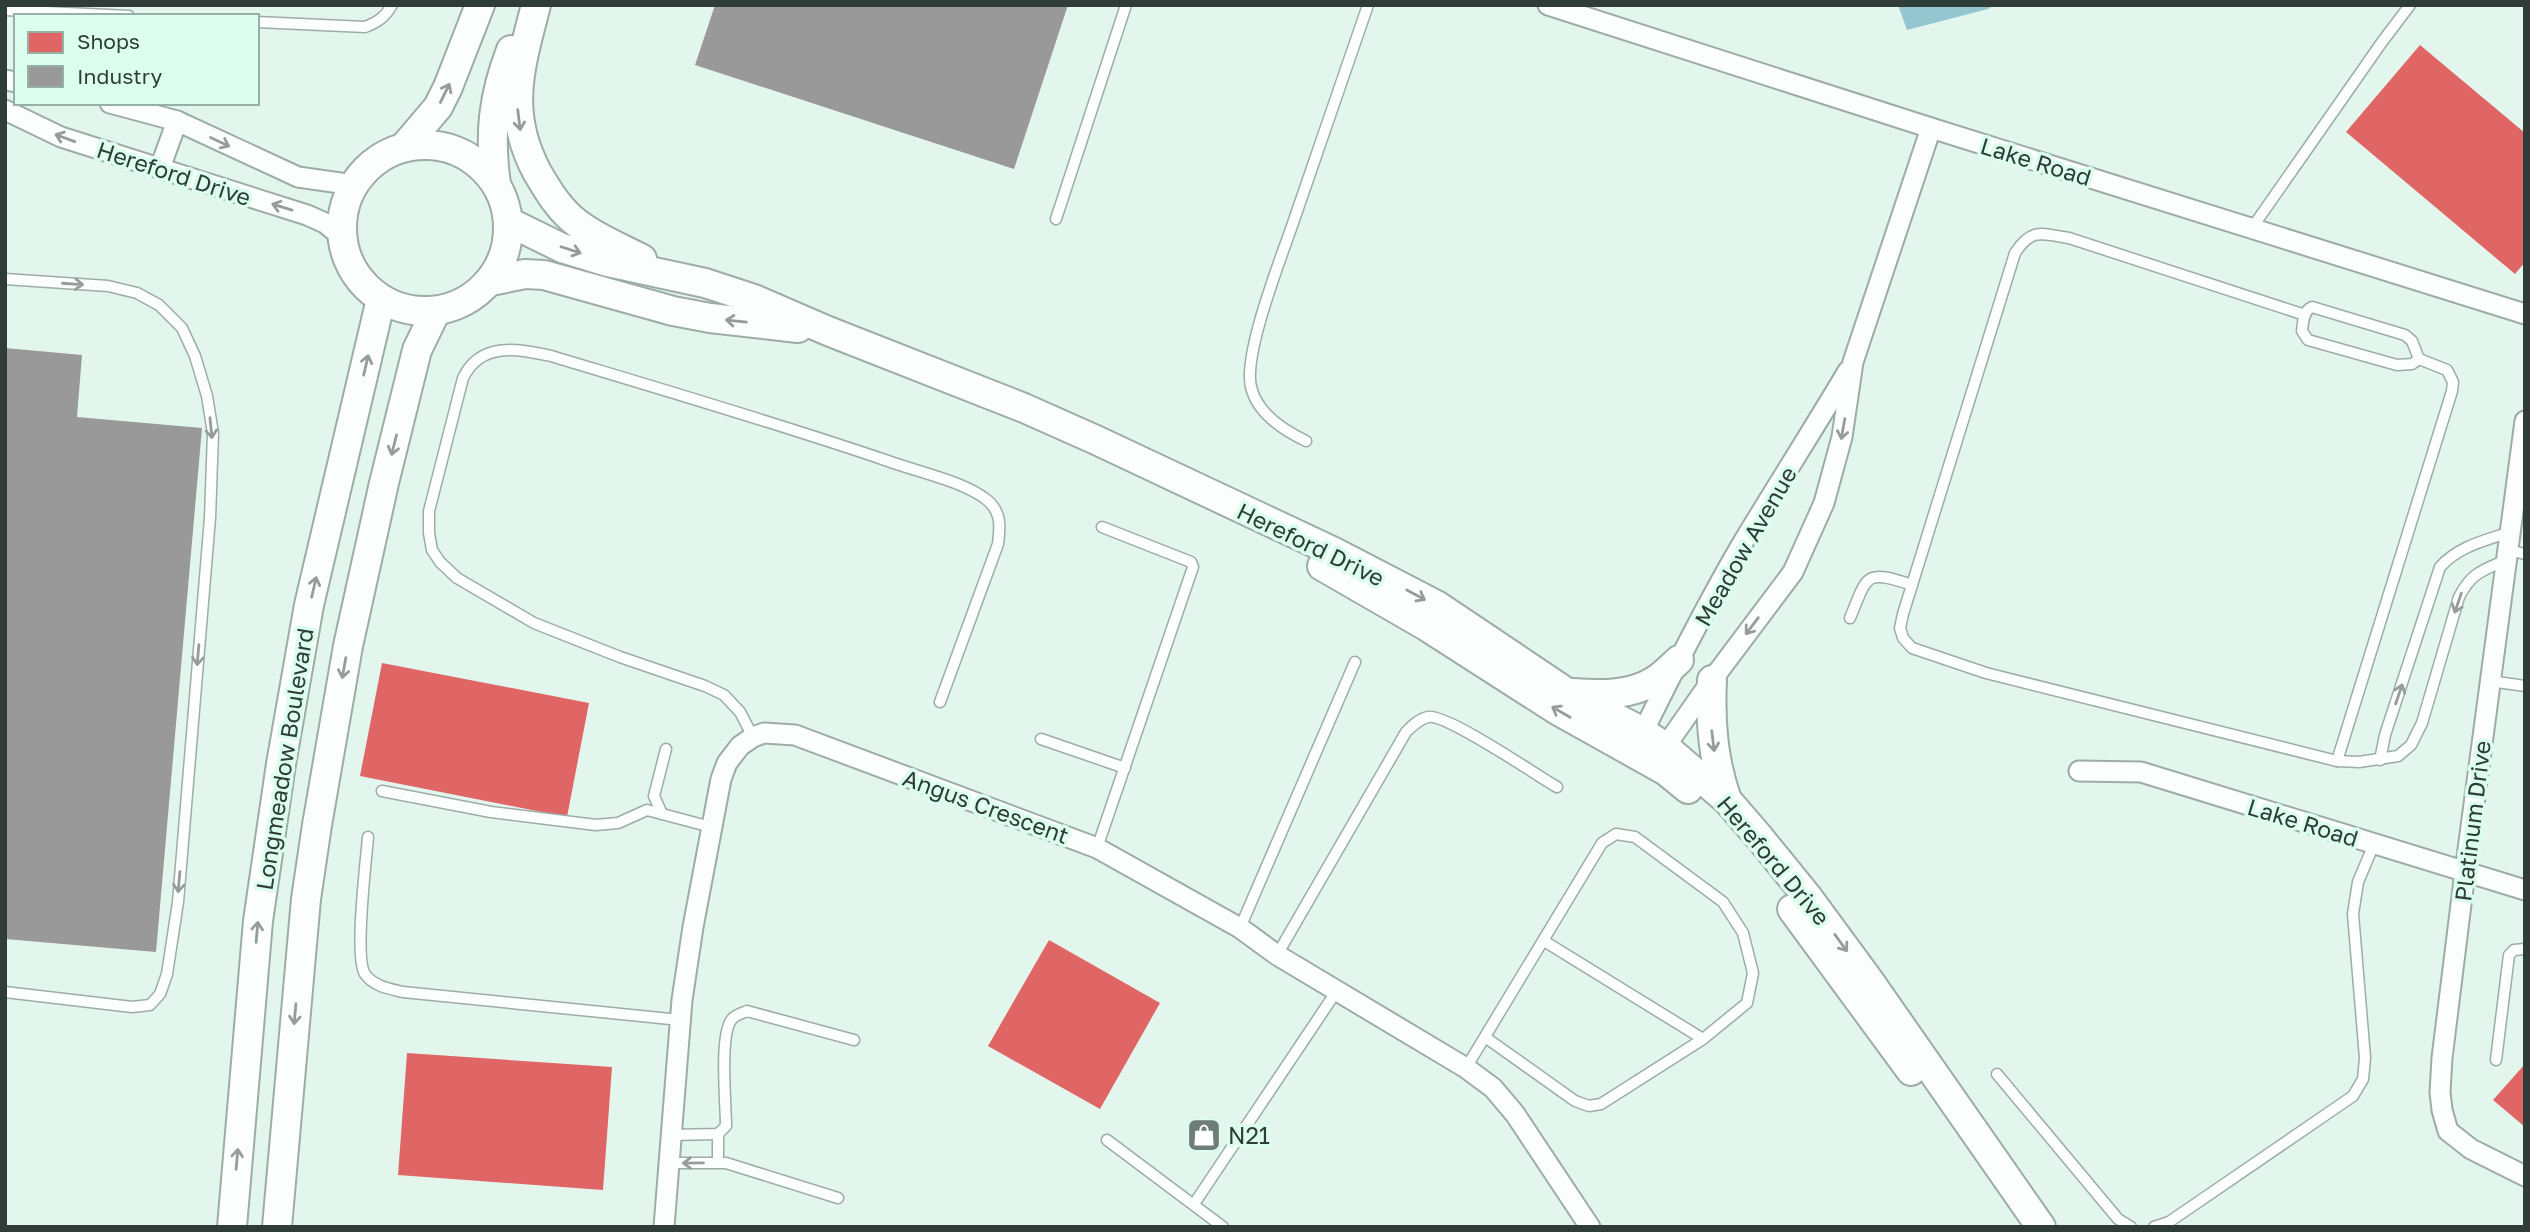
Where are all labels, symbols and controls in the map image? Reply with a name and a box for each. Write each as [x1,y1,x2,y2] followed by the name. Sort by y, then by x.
[14,14,259,105] legend
[77,28,140,54] text: Shops
[77,63,162,89] text: Industry
[438,83,452,104] one-way arrow
[513,109,526,131] one-way arrow
[55,130,77,143] one-way arrow
[1977,131,2095,191] street label: Lake Road
[93,135,255,211] street label: Hereford Drive
[209,136,230,149] one-way arrow
[271,199,293,212] one-way arrow
[559,245,581,258] one-way arrow
[62,278,84,291] one-way arrow
[725,314,748,327] one-way arrow
[360,355,373,377] one-way arrow
[205,416,218,439] one-way arrow
[1836,417,1849,440] one-way arrow
[387,434,400,456] one-way arrow
[1688,461,1802,631] street label: Meadow Avenue
[1233,496,1389,592] street label: Hereford Drive
[307,576,321,599] one-way arrow
[1405,589,1426,602] one-way arrow
[2451,591,2463,613] one-way arrow
[1744,616,1759,635] one-way arrow
[249,626,319,892] street label: Longmeadow Boulevard
[191,643,204,666] one-way arrow
[337,656,351,678] one-way arrow
[2394,684,2406,706] one-way arrow
[1551,705,1572,718] one-way arrow
[1706,729,1719,752] one-way arrow
[2448,739,2496,903] street label: Platinum Drive
[899,763,1073,849] street label: Angus Crescent
[1712,790,1836,930] street label: Hereford Drive
[2244,792,2362,852] street label: Lake Road
[172,870,185,893] one-way arrow
[251,921,264,944] one-way arrow
[1834,933,1848,952] one-way arrow
[288,1002,301,1025] one-way arrow
[1185,1116,1223,1154] shop icon: N21
[1228,1121,1270,1149] place label: N21
[231,1148,244,1171] one-way arrow
[682,1156,705,1170] one-way arrow

